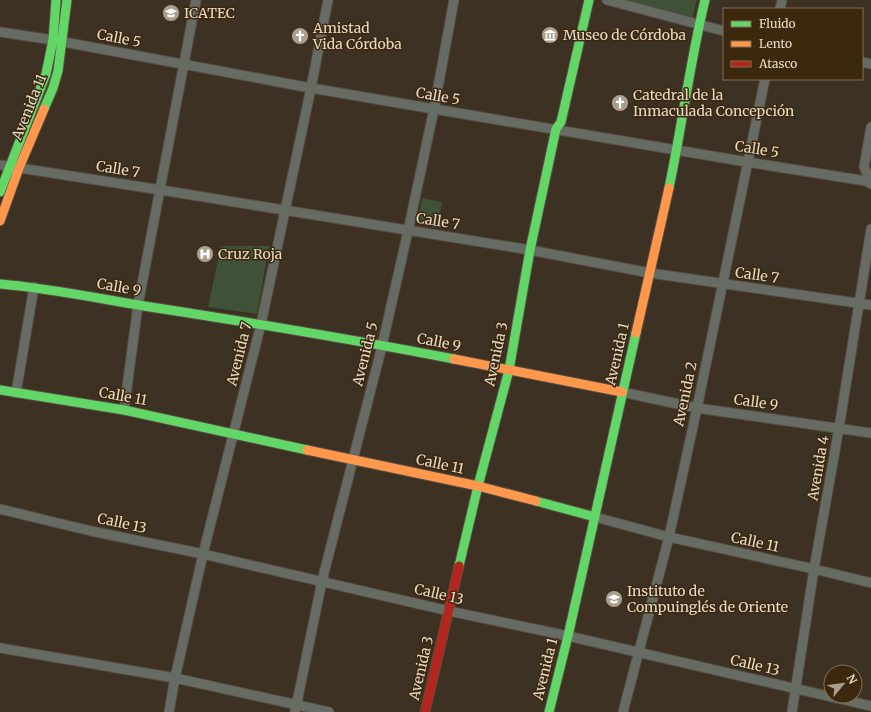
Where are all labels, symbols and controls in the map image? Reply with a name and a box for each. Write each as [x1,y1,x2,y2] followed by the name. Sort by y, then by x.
[161,3,181,23] school or university icon: ICATEC
[184,4,235,22] place label: ICATEC
[723,8,863,80] legend
[759,16,796,31] text: Fluido
[312,19,402,53] place label: Amistad Vida Córdoba
[96,25,142,51] street label: Calle 5
[540,25,560,45] museum icon: Museo de Córdoba
[290,26,310,46] church icon: Amistad Vida Córdoba
[563,26,687,44] place label: Museo de Córdoba
[759,36,792,51] text: Lento
[758,56,797,71] text: Atasco
[7,71,50,144] street label: Avenida 11
[415,83,461,109] street label: Calle 5
[633,86,794,120] place label: Catedral de la Inmaculada Concepción
[610,93,630,113] church icon: Catedral de la Inmaculada Concepción
[734,137,780,161] street label: Calle 5
[95,157,141,181] street label: Calle 7
[415,209,461,233] street label: Calle 7
[195,244,215,264] hospital icon: Cruz Roja
[218,245,283,263] place label: Cruz Roja
[734,263,780,287] street label: Calle 7
[95,274,143,300] street label: Calle 9
[222,320,256,389] street label: Avenida 7
[348,320,382,389] street label: Avenida 5
[480,320,512,389] street label: Avenida 3
[601,321,633,388] street label: Avenida 1
[415,329,463,355] street label: Calle 9
[669,360,701,429] street label: Avenida 2
[98,383,148,409] street label: Calle 11
[733,390,779,414] street label: Calle 9
[803,434,833,503] street label: Avenida 4
[414,450,466,478] street label: Calle 11
[96,509,148,537] street label: Calle 13
[729,528,781,556] street label: Calle 11
[413,580,465,608] street label: Calle 13
[627,582,788,616] place label: Instituto de Compuinglés de Oriente
[604,589,624,609] school or university icon: Instituto de Compuinglés de Oriente
[405,634,437,703] street label: Avenida 3
[528,636,561,703] street label: Avenida 1
[729,651,781,679] street label: Calle 13
[823,664,863,704] north arrow
[844,672,860,687] text: N

